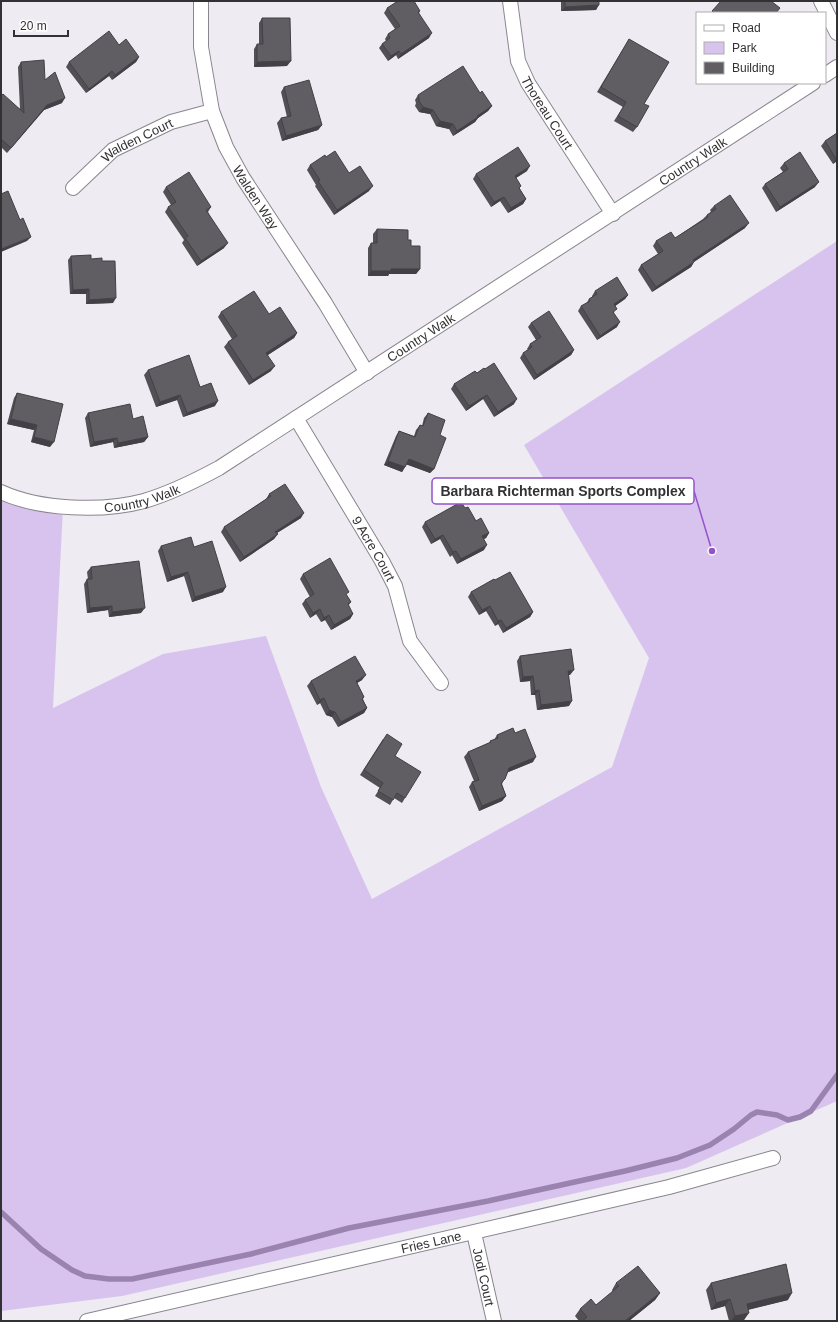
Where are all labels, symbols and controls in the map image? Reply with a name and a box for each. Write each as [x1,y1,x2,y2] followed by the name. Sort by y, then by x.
[14,12,68,38] scale bar
[696,12,826,84] legend
[20,19,47,33] text: 20 m
[732,21,761,35] text: Road
[732,41,758,55] text: Park
[732,61,775,75] text: Building
[518,74,576,152] street label: Thoreau Court
[98,115,176,165] street label: Walden Court
[656,134,730,189] street label: Country Walk
[230,163,282,233] street label: Walden Way
[384,310,458,365] street label: Country Walk
[432,478,694,504] callout: Barbara Richterman Sports Complex
[104,481,183,515] street label: Country Walk
[440,483,686,499] text: Barbara Richterman Sports Complex
[349,514,398,584] street label: 9 Acre Court
[399,1228,463,1256] street label: Fries Lane
[470,1246,497,1308] street label: Jodi Court

